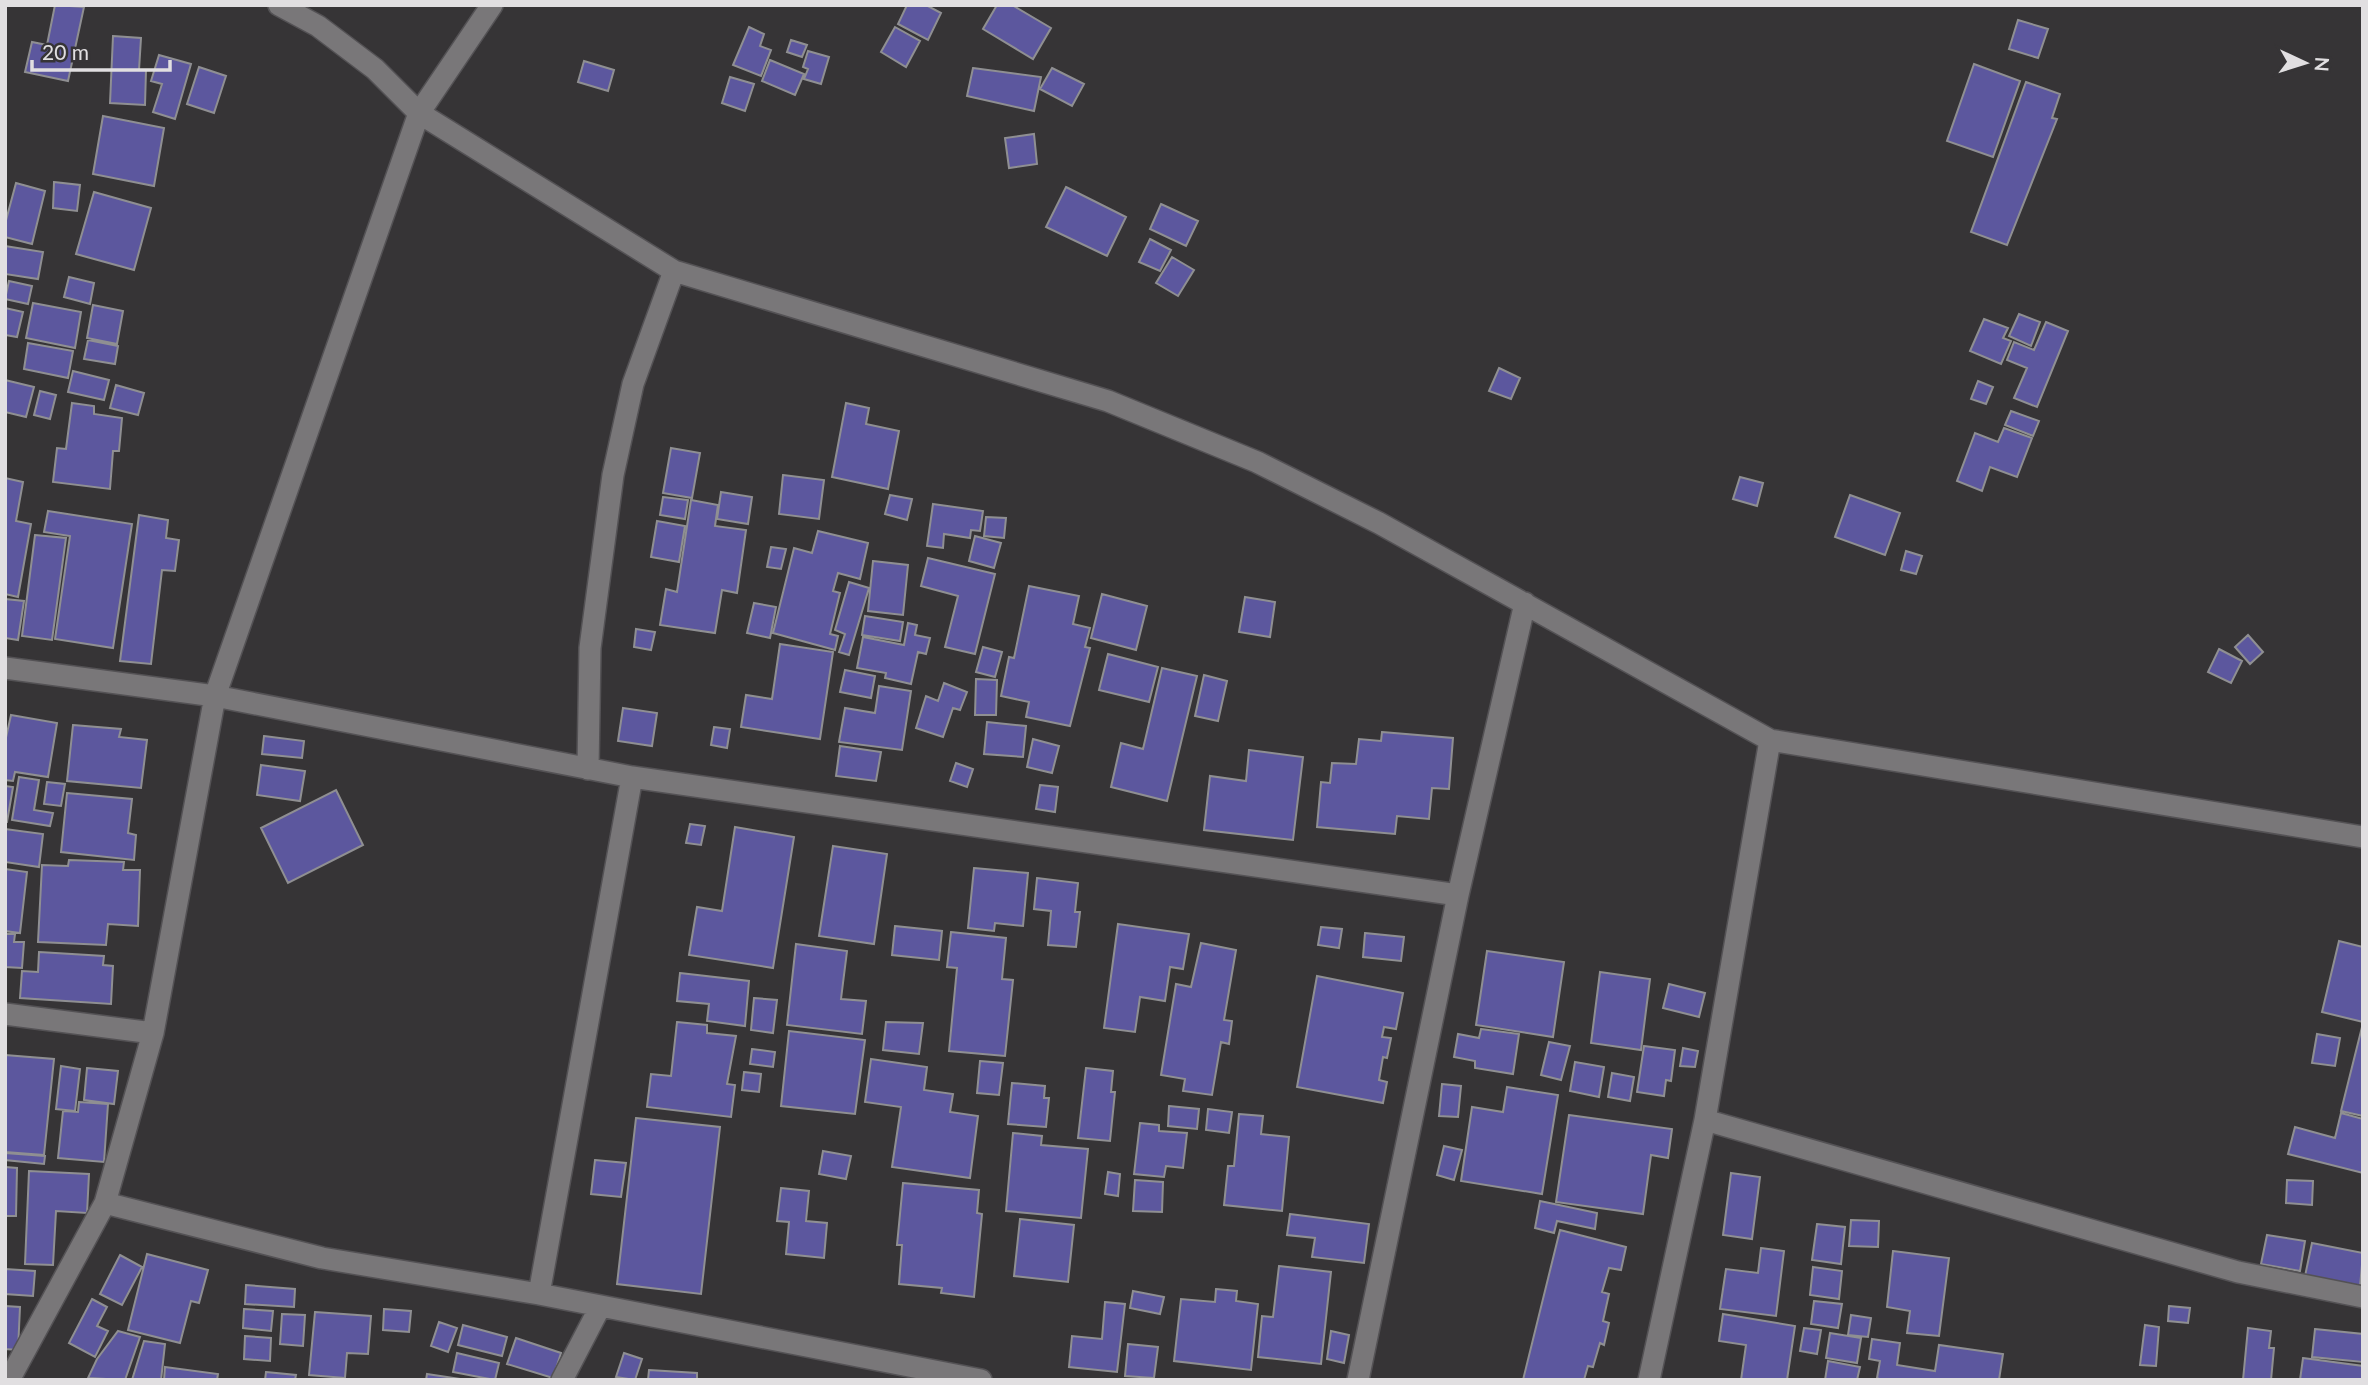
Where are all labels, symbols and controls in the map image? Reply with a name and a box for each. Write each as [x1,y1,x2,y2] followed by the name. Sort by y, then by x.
[32,28,170,72] scale bar
[2270,28,2340,98] north arrow
[42,39,89,64] text: 20 m
[2310,56,2334,72] text: N

